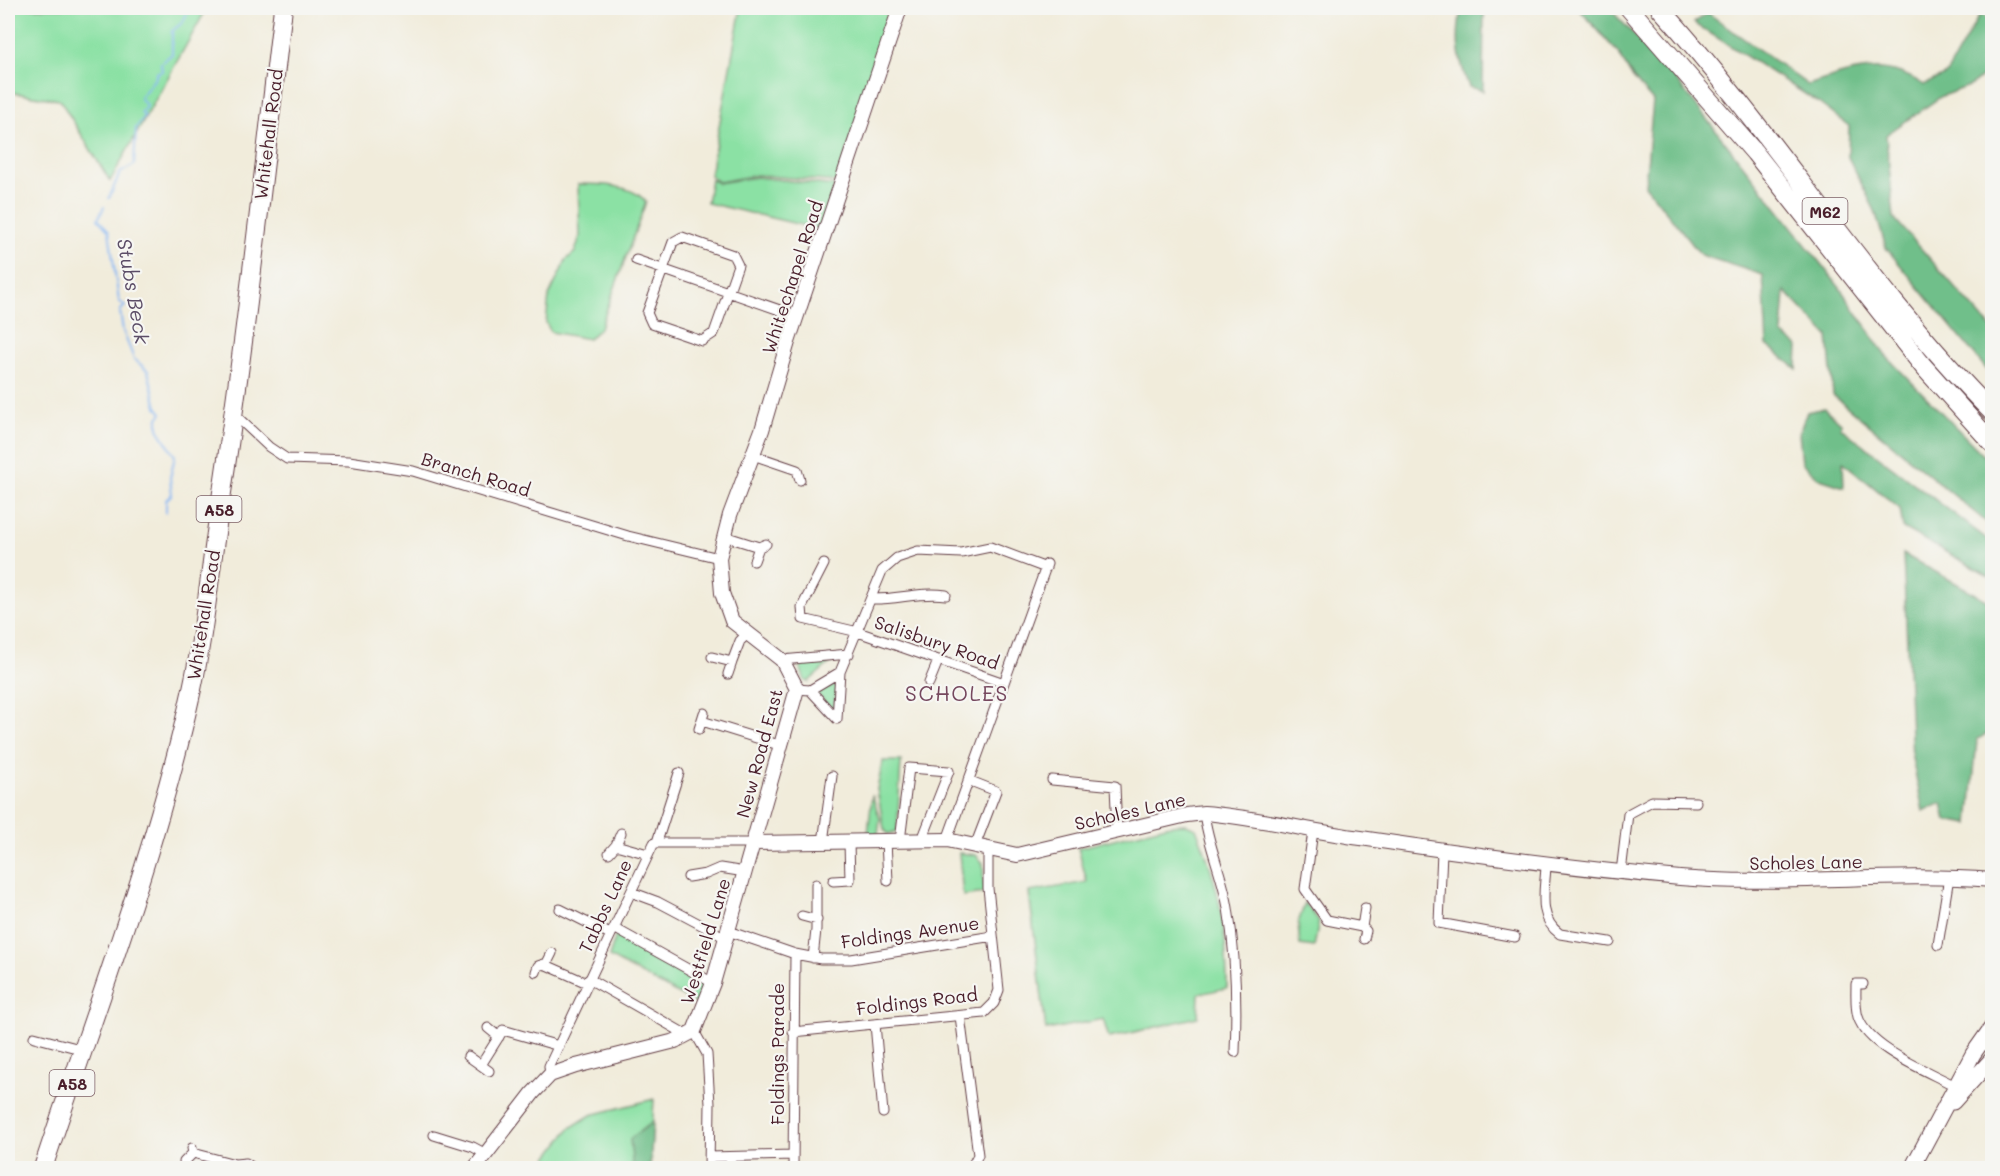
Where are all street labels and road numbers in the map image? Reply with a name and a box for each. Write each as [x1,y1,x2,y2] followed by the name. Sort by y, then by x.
[248,67,288,201] street label: Whitehall Road
[756,197,828,357] street label: Whitechapel Road
[1802,198,1848,224] road number: M62
[419,446,533,502] street label: Branch Road
[196,496,242,522] road number: A58
[181,548,225,682] street label: Whitehall Road
[871,609,1003,675] street label: Salisbury Road
[730,686,788,820] street label: New Road East
[1072,787,1188,835] street label: Scholes Lane
[1749,849,1863,875] street label: Scholes Lane
[573,855,637,957] street label: Tabbs Lane
[674,875,736,1007] street label: Westfield Lane
[839,910,981,954] street label: Foldings Avenue
[855,982,979,1020] street label: Foldings Road
[765,983,789,1125] street label: Foldings Parade
[50,1070,94,1096] road number: A58

